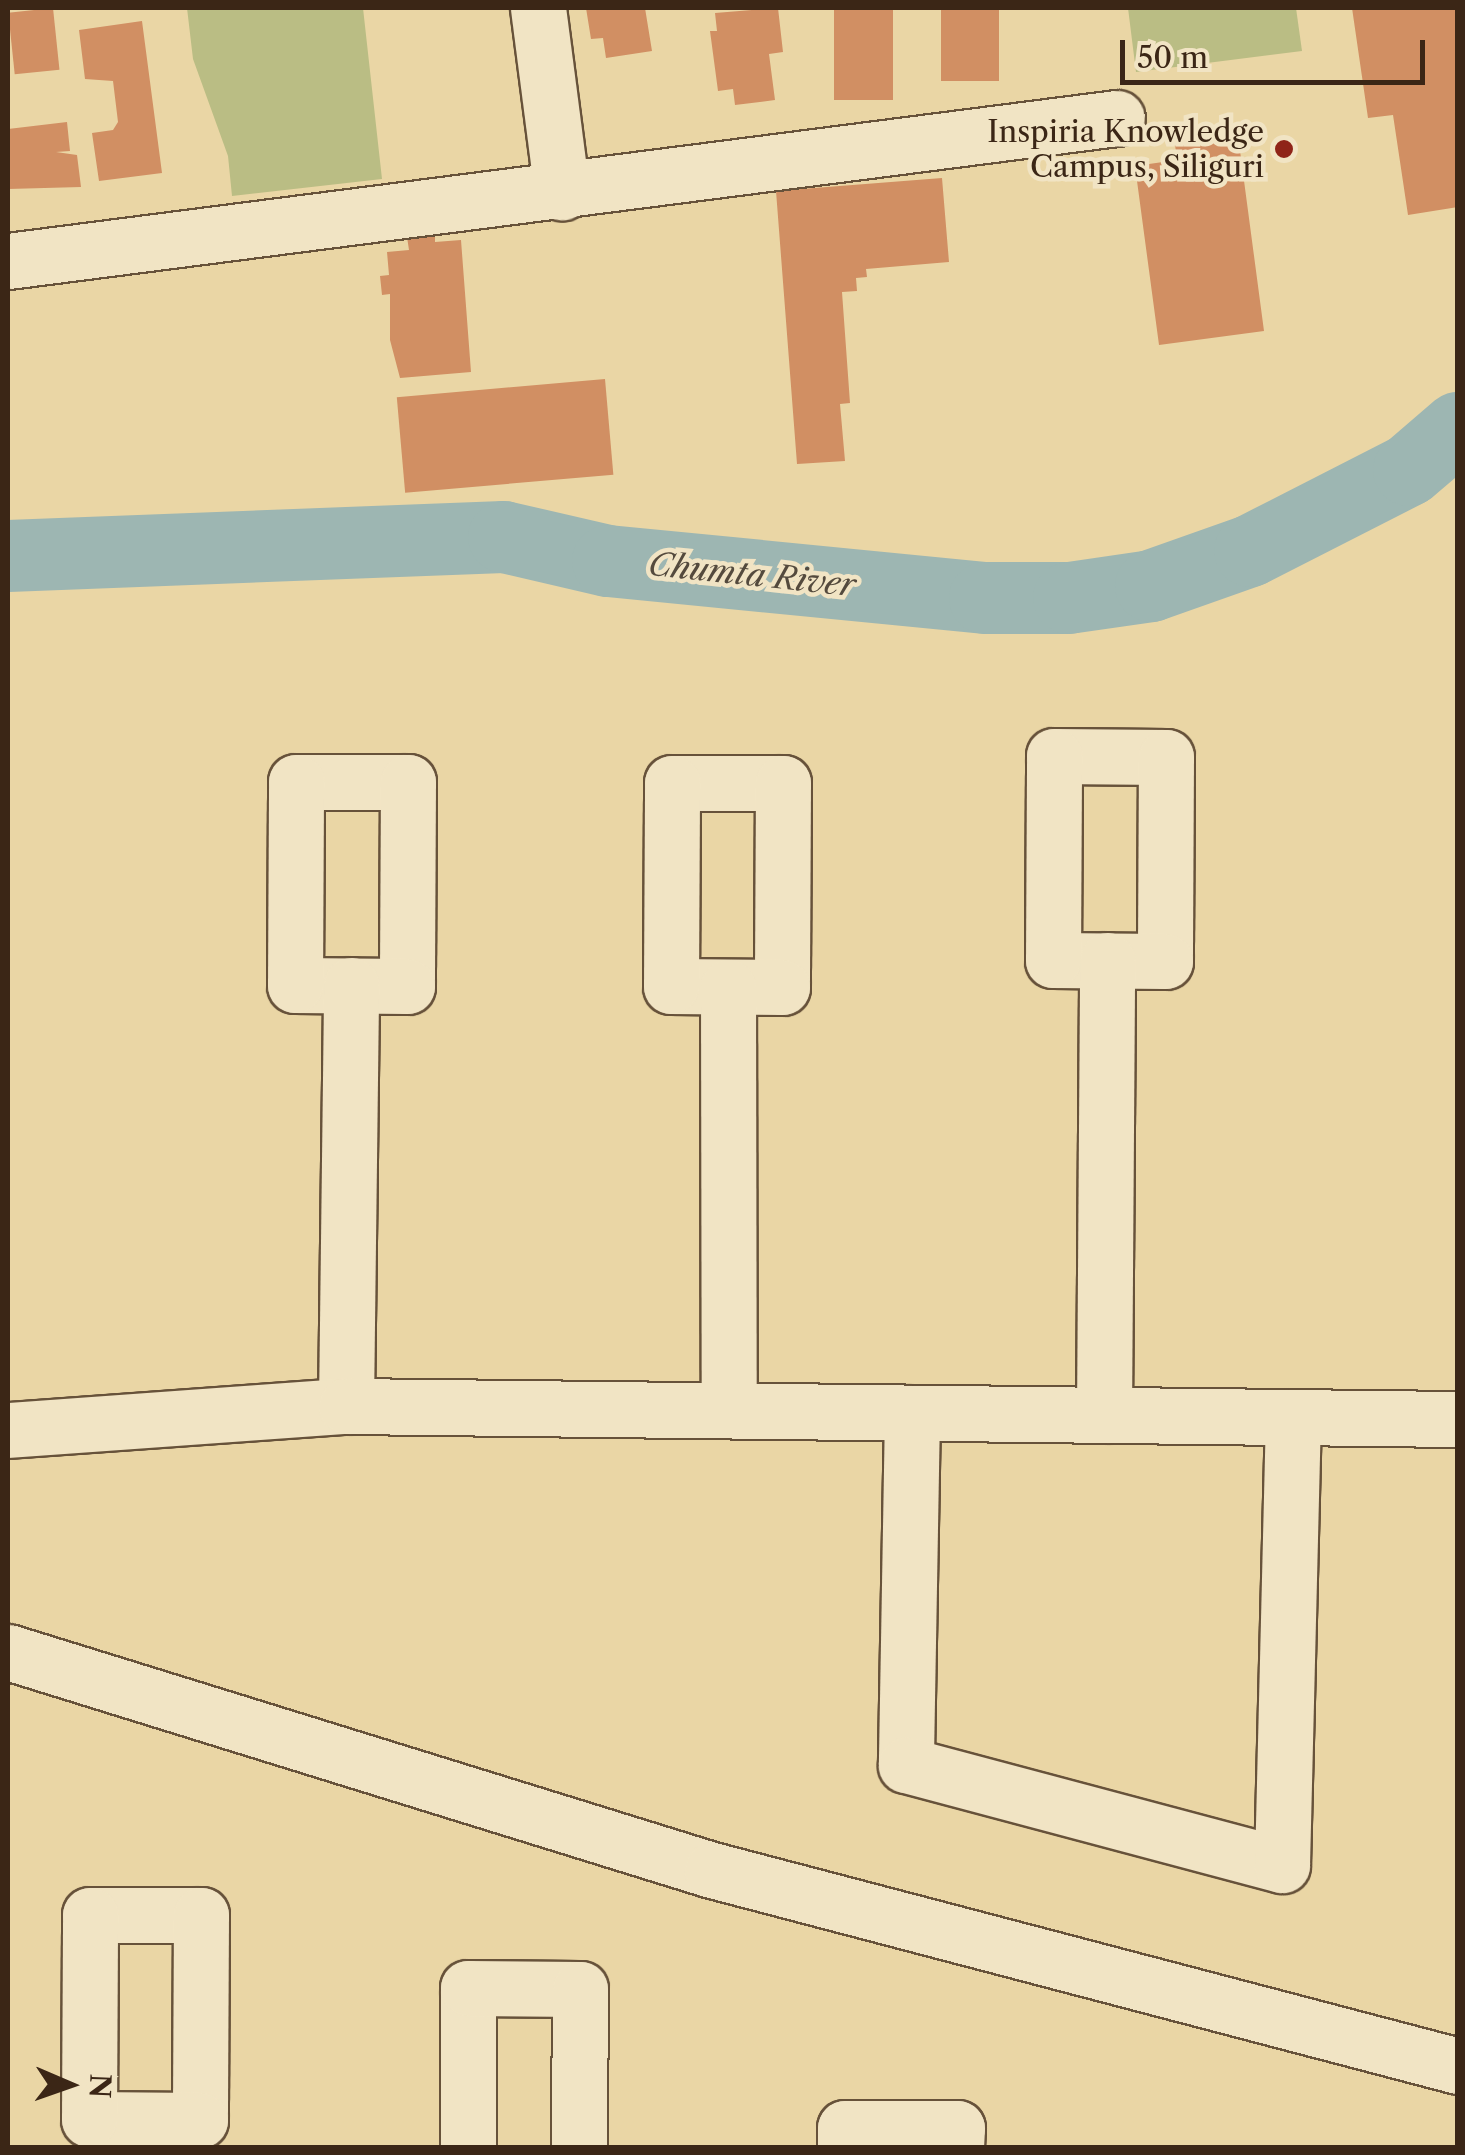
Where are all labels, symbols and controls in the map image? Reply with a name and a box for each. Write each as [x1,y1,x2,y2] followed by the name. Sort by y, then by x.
[1125,20,1430,82] scale bar
[1137,39,1208,76] text: 50 m
[987,114,1264,184] place label: Inspiria Knowledge Campus, Siliguri
[1273,138,1295,160] marker: Inspiria Knowledge Campus, Siliguri
[647,545,857,605] water label: Chumta River
[20,2035,120,2135] north arrow
[83,2073,117,2099] text: N

